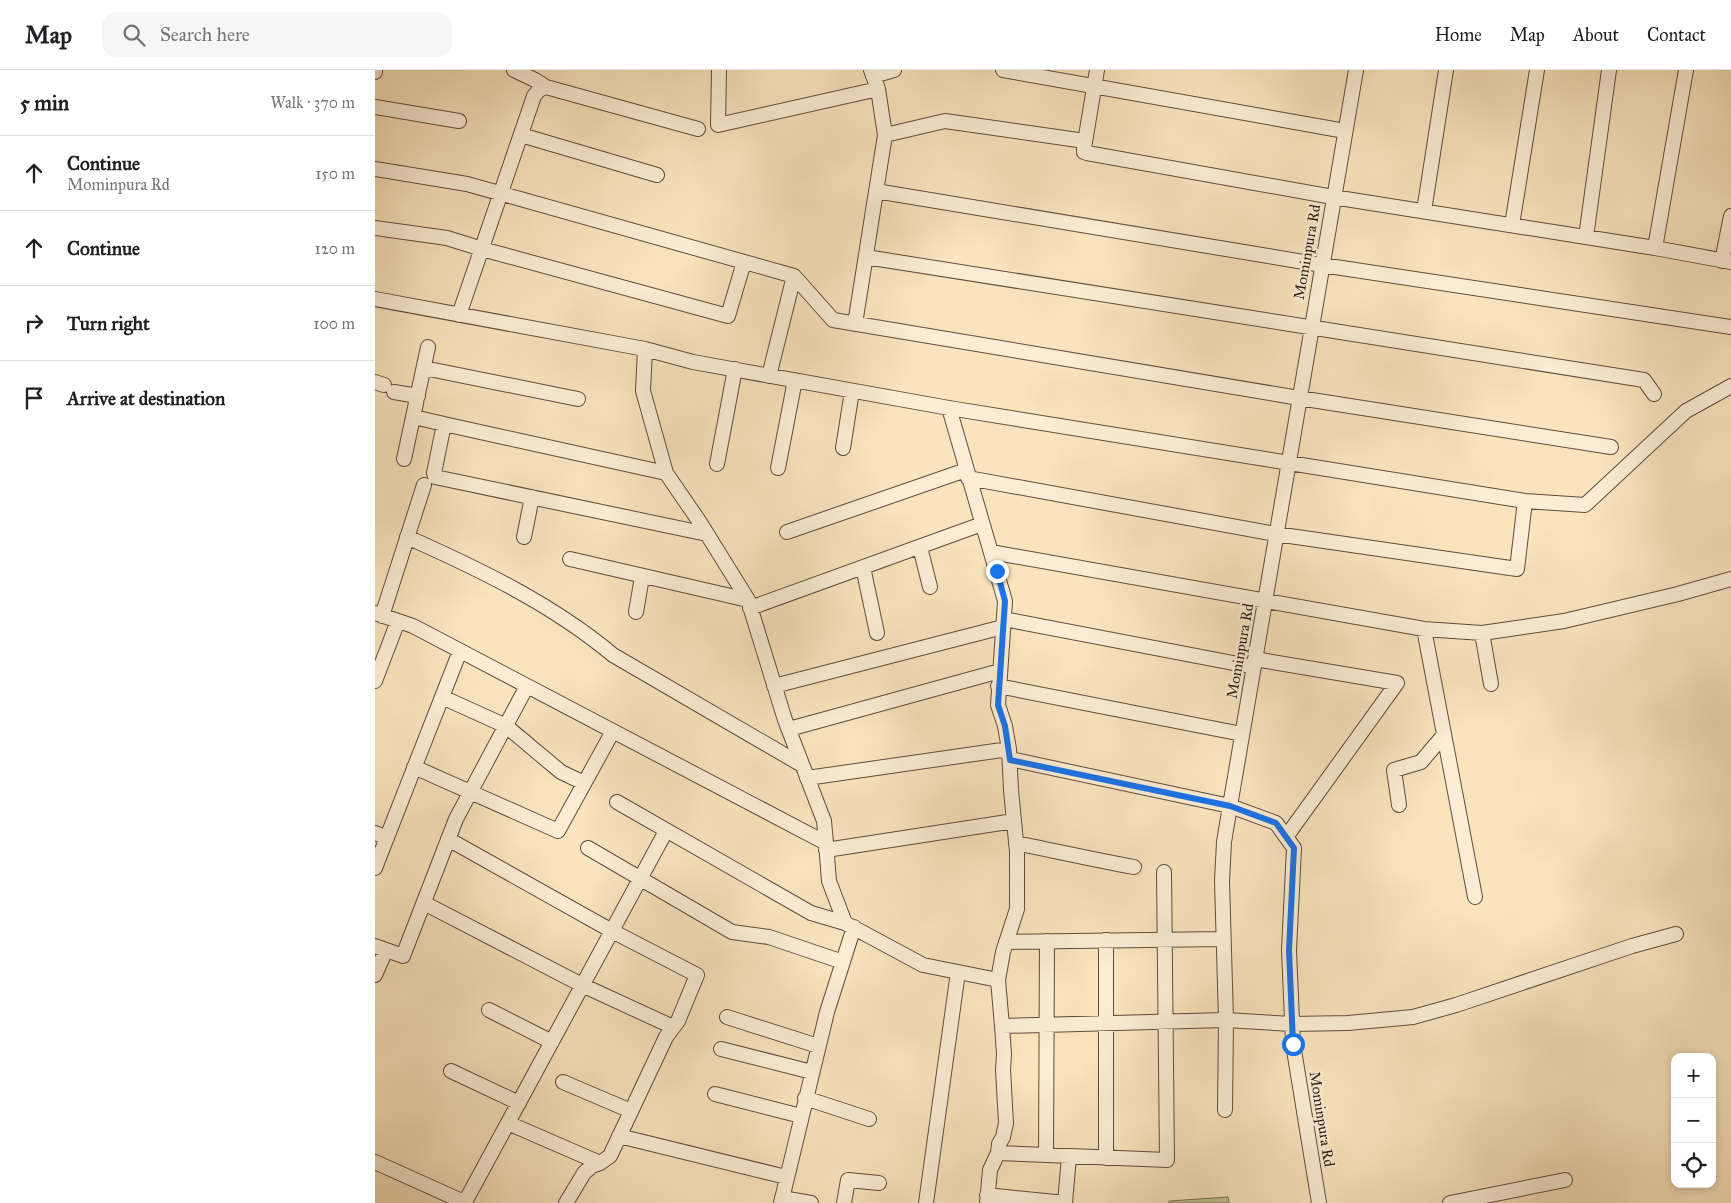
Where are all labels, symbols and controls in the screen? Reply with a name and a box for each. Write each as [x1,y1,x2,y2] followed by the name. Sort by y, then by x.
[102,12,452,57] search box
[25,20,72,50] text: Map
[120,21,148,49] icon: search
[160,23,250,46] text: Search here
[1435,24,1482,46] text: Home
[1510,24,1545,46] text: Map
[1573,24,1619,46] text: About
[1647,24,1706,46] text: Contact
[20,90,69,116] text: 5 min
[271,93,355,112] text: Walk · 370 m
[67,152,140,175] text: Continue
[20,159,48,187] icon: ahead
[315,164,355,183] text: 150 m
[67,175,170,194] text: Mominpura Rd
[1290,202,1324,301] street label: Mominpura Rd
[20,234,48,262] icon: ahead
[67,237,140,260] text: Continue
[315,239,355,258] text: 120 m
[20,309,48,337] icon: right
[67,312,150,335] text: Turn right
[313,314,355,333] text: 100 m
[20,384,48,412] icon: arrive
[67,387,225,410] text: Arrive at destination
[986,560,1009,583] route end
[1223,601,1257,700] street label: Mominpura Rd
[1282,1033,1305,1056] route start
[1671,1053,1716,1188] map controls
[1671,1053,1716,1098] button: +
[1306,1070,1339,1168] street label: Mominpura Rd
[1671,1098,1716,1143] button: −
[1671,1143,1716,1188] button: locate

